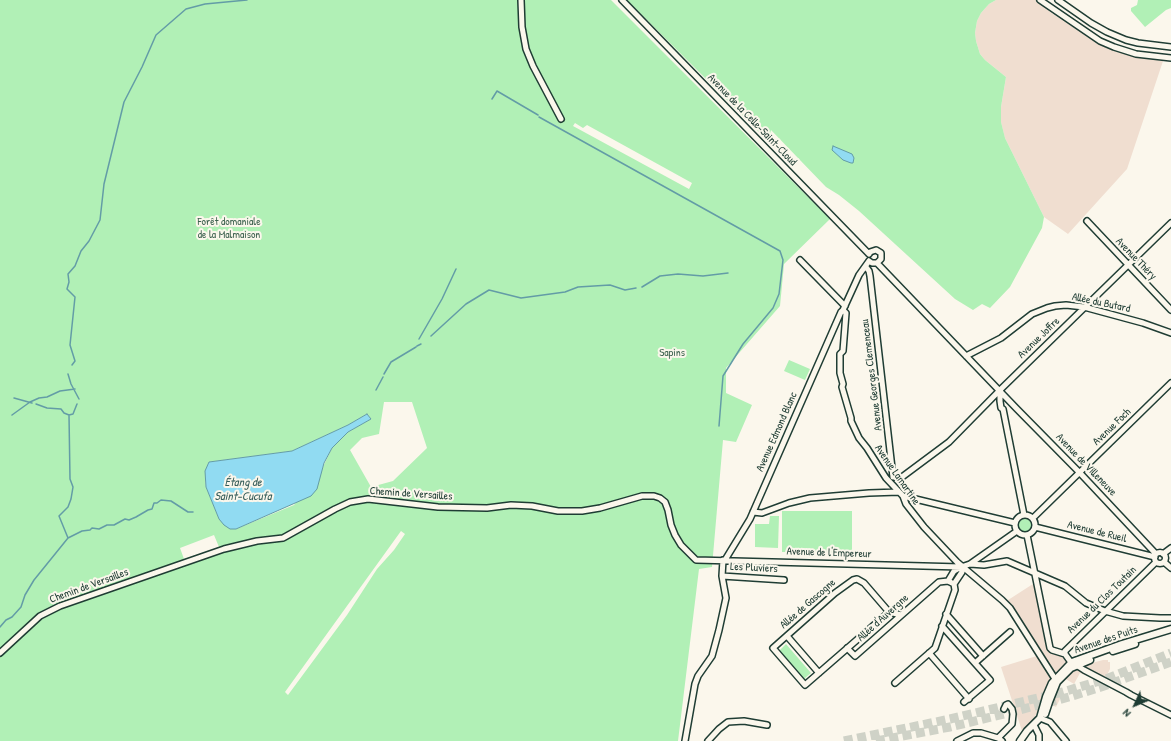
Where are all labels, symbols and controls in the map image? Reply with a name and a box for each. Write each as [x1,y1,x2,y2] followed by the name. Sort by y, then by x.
[705,71,799,169] street label: Avenue de la Celle-Saint-Cloud
[197,215,261,241] park label: Forêt domaniale de la Malmaison
[1113,235,1159,283] street label: Avenue Théry
[1071,290,1131,316] street label: Allée du Butard
[1015,315,1063,361] street label: Avenue Joffre
[859,318,885,432] street label: Avenue Georges Clemenceau
[659,346,685,360] park label: Sapins
[754,390,800,474] street label: Avenue Edmond Blanc
[1090,406,1134,448] street label: Avenue Foch
[1053,431,1119,499] street label: Avenue de Villeneuve
[871,442,923,508] street label: Avenue Lamartine
[214,476,272,504] water label: Étang de Saint-Cucufa
[369,485,453,503] street label: Chemin de Versailles
[1066,518,1128,546] street label: Avenue de Rueil
[786,545,872,561] street label: Avenue de l'Empereur
[730,560,778,576] street label: Les Pluviers
[1065,564,1139,636] street label: Avenue du Clos Toutain
[48,566,130,606] street label: Chemin de Versailles
[777,576,839,632] street label: Allée de Gascogne
[855,592,911,644] street label: Allée d'Auvergne
[1073,623,1139,657] street label: Avenue des Puits
[1115,685,1155,725] north arrow
[1119,706,1133,720] text: N

